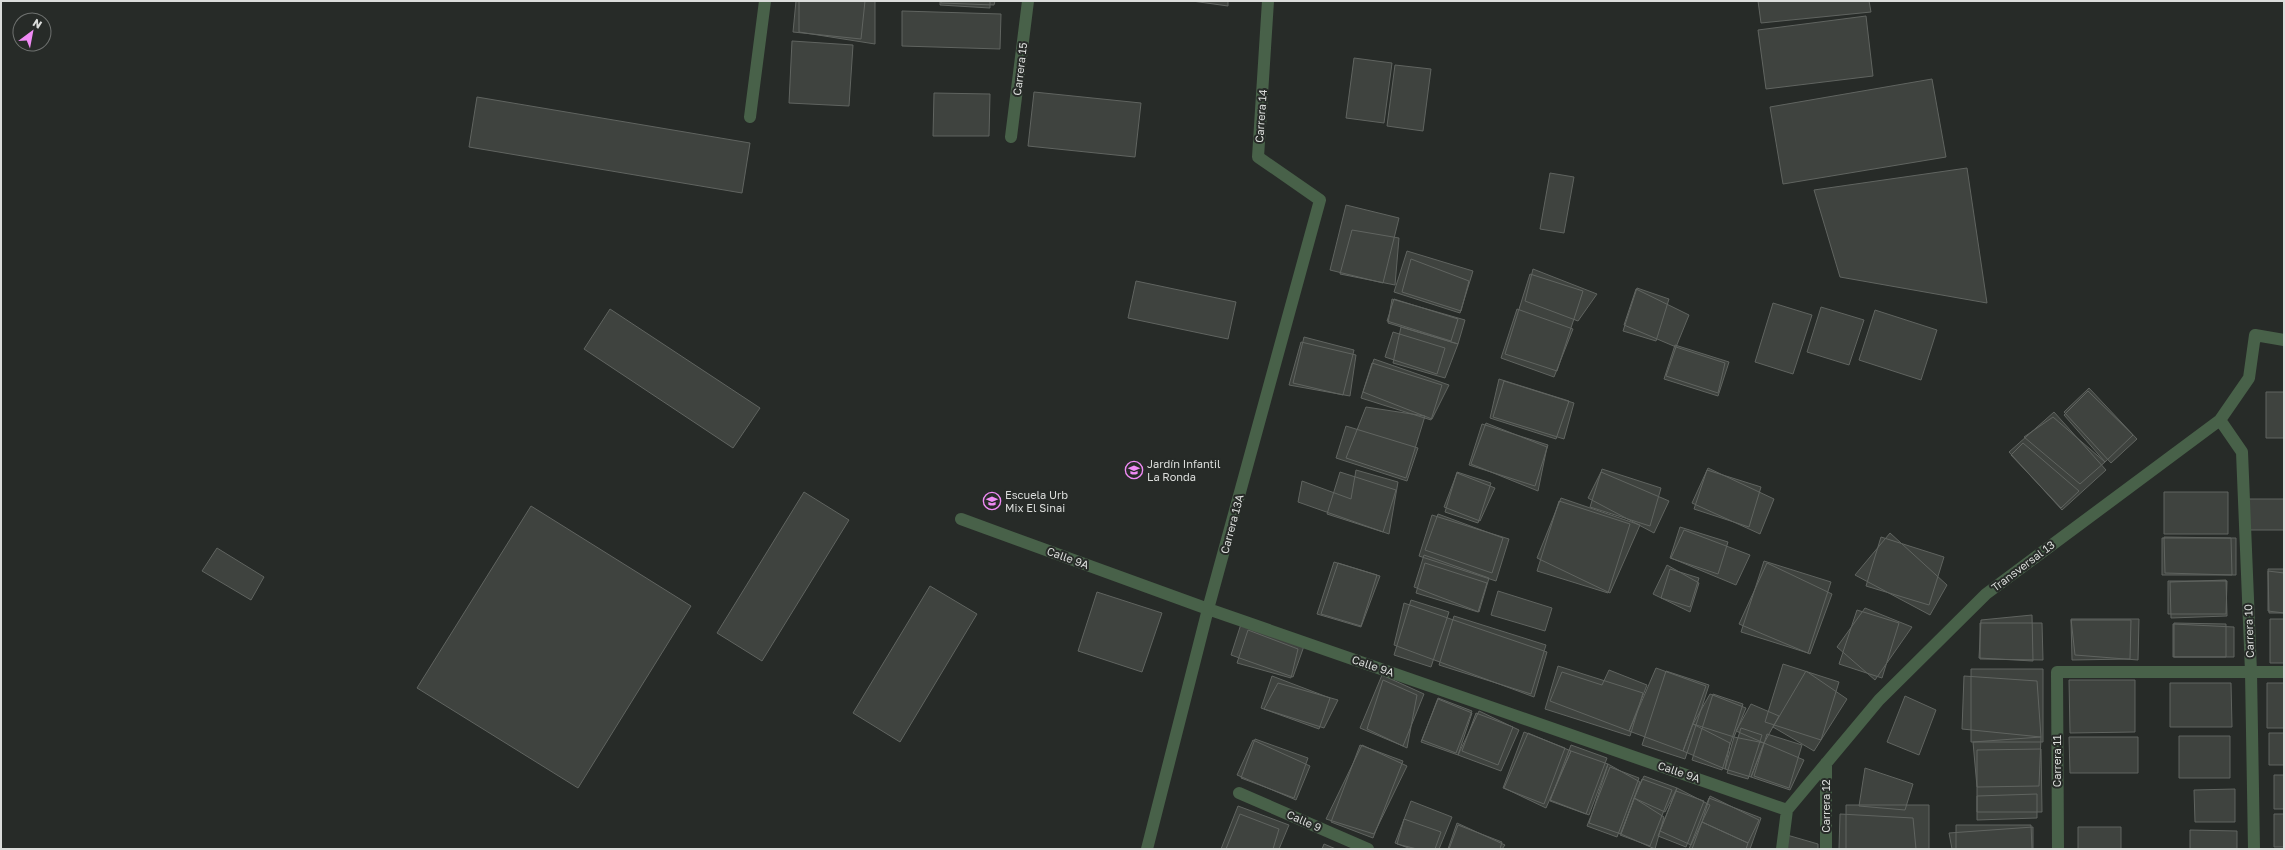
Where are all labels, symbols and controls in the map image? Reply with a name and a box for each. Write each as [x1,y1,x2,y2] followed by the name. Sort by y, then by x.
[12,12,52,52] north arrow
[31,15,45,31] text: N
[1010,42,1029,96] street label: Carrera 15
[1252,88,1269,143] street label: Carrera 14
[1147,457,1221,483] place label: Jardín Infantil La Ronda
[1124,460,1144,480] school or university icon: Jardín Infantil La Ronda
[1005,488,1068,514] place label: Escuela Urb Mix El Sinai
[982,491,1002,511] school or university icon: Escuela Urb Mix El Sinai
[1217,492,1246,555] street label: Carrera 13A
[1989,538,2057,594] street label: Transversal 13
[1045,544,1092,571] street label: Calle 9A
[2241,604,2256,658] street label: Carrera 10
[1350,652,1397,679] street label: Calle 9A
[2050,735,2063,787] street label: Carrera 11
[1656,758,1703,785] street label: Calle 9A
[1819,779,1832,833] street label: Carrera 12
[1285,807,1323,834] street label: Calle 9

